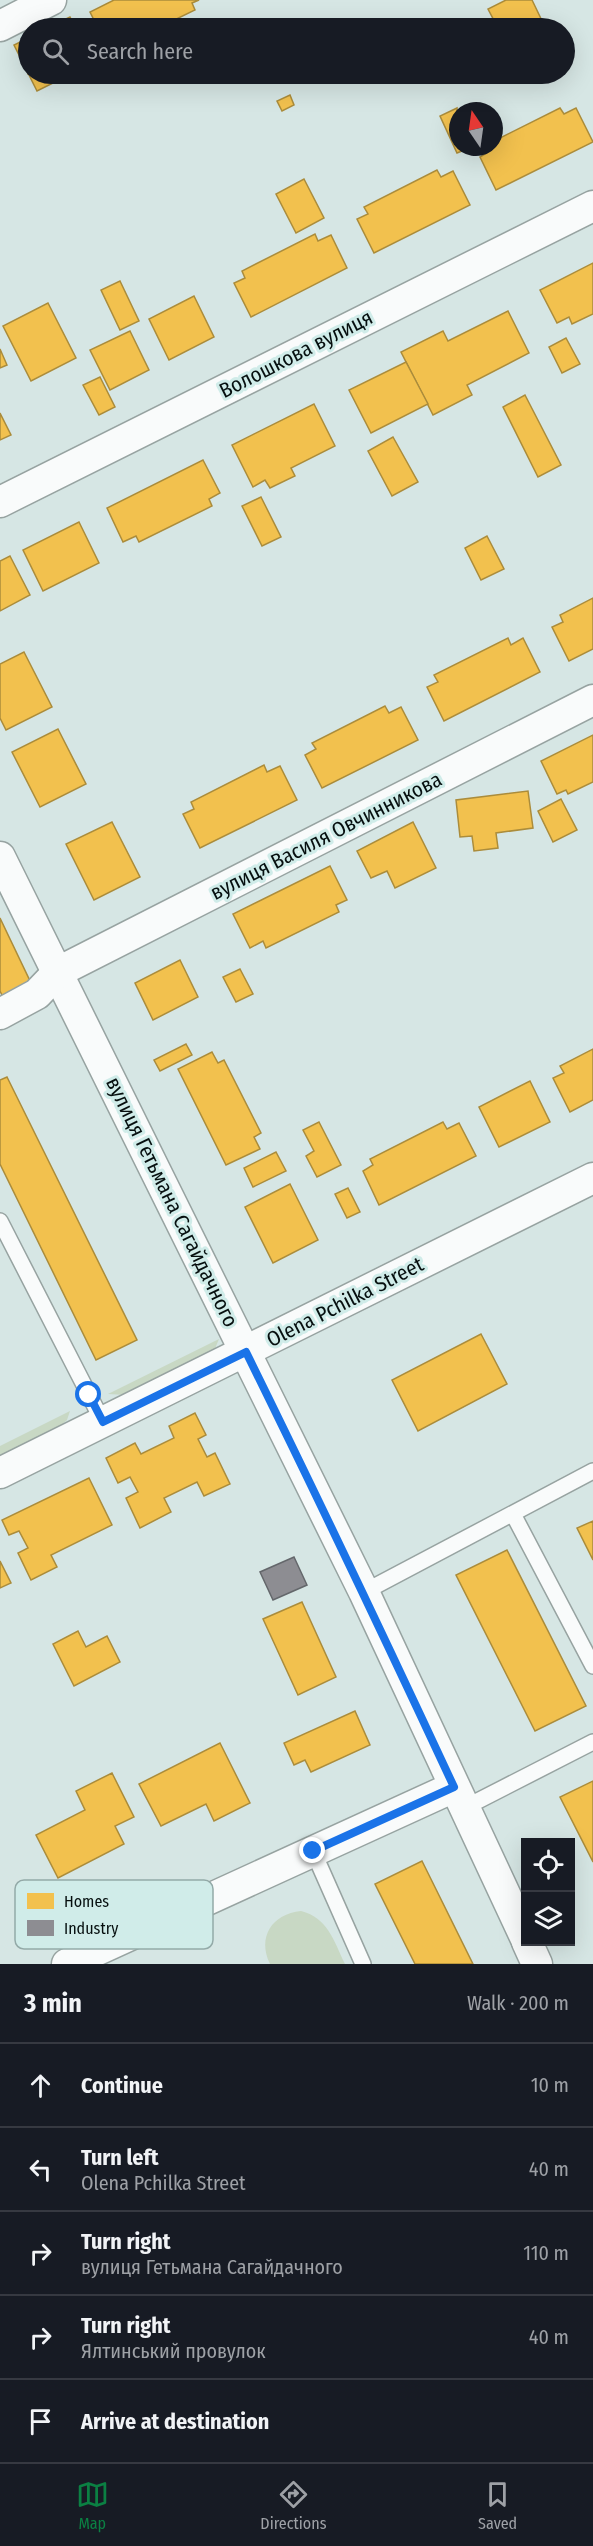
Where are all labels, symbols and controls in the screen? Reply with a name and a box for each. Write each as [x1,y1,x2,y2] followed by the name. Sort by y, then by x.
[18,18,575,84] search box
[39,35,72,68] icon: search
[87,38,193,65] text: Search here
[449,102,503,156] north arrow
[215,304,377,404] street label: Волошкова вулиця
[206,766,446,906] street label: вулиця Василя Овчинникова
[100,1073,244,1331] street label: вулиця Гетьмана Сагайдачного
[262,1251,428,1353] street label: Olena Pchilka Street
[75,1381,101,1407] route start
[299,1837,325,1863] route end
[521,1838,575,1946] map controls
[521,1838,575,1892] button: locate
[15,1880,213,1949] legend
[64,1892,109,1911] text: Homes
[521,1892,575,1946] button: layers
[64,1919,119,1938] text: Industry
[24,1988,82,2019] text: 3 min
[467,1991,569,2015] text: Walk · 200 m
[24,2069,57,2102] icon: ahead
[81,2072,163,2099] text: Continue
[531,2073,569,2097] text: 10 m
[81,2144,159,2171] text: Turn left
[24,2153,57,2186] icon: left
[529,2157,569,2181] text: 40 m
[81,2171,246,2195] text: Olena Pchilka Street
[81,2228,170,2255] text: Turn right
[24,2237,57,2270] icon: right
[523,2241,569,2265] text: 110 m
[81,2255,343,2279] text: вулиця Гетьмана Сагайдачного
[81,2312,170,2339] text: Turn right
[24,2321,57,2354] icon: right
[529,2325,569,2349] text: 40 m
[81,2339,266,2363] text: Ялтинський провулок
[24,2405,57,2438] icon: arrive
[81,2408,269,2435] text: Arrive at destination
[76,2478,109,2533] tab: Map
[260,2478,327,2533] tab: Directions
[478,2478,517,2533] tab: Saved

